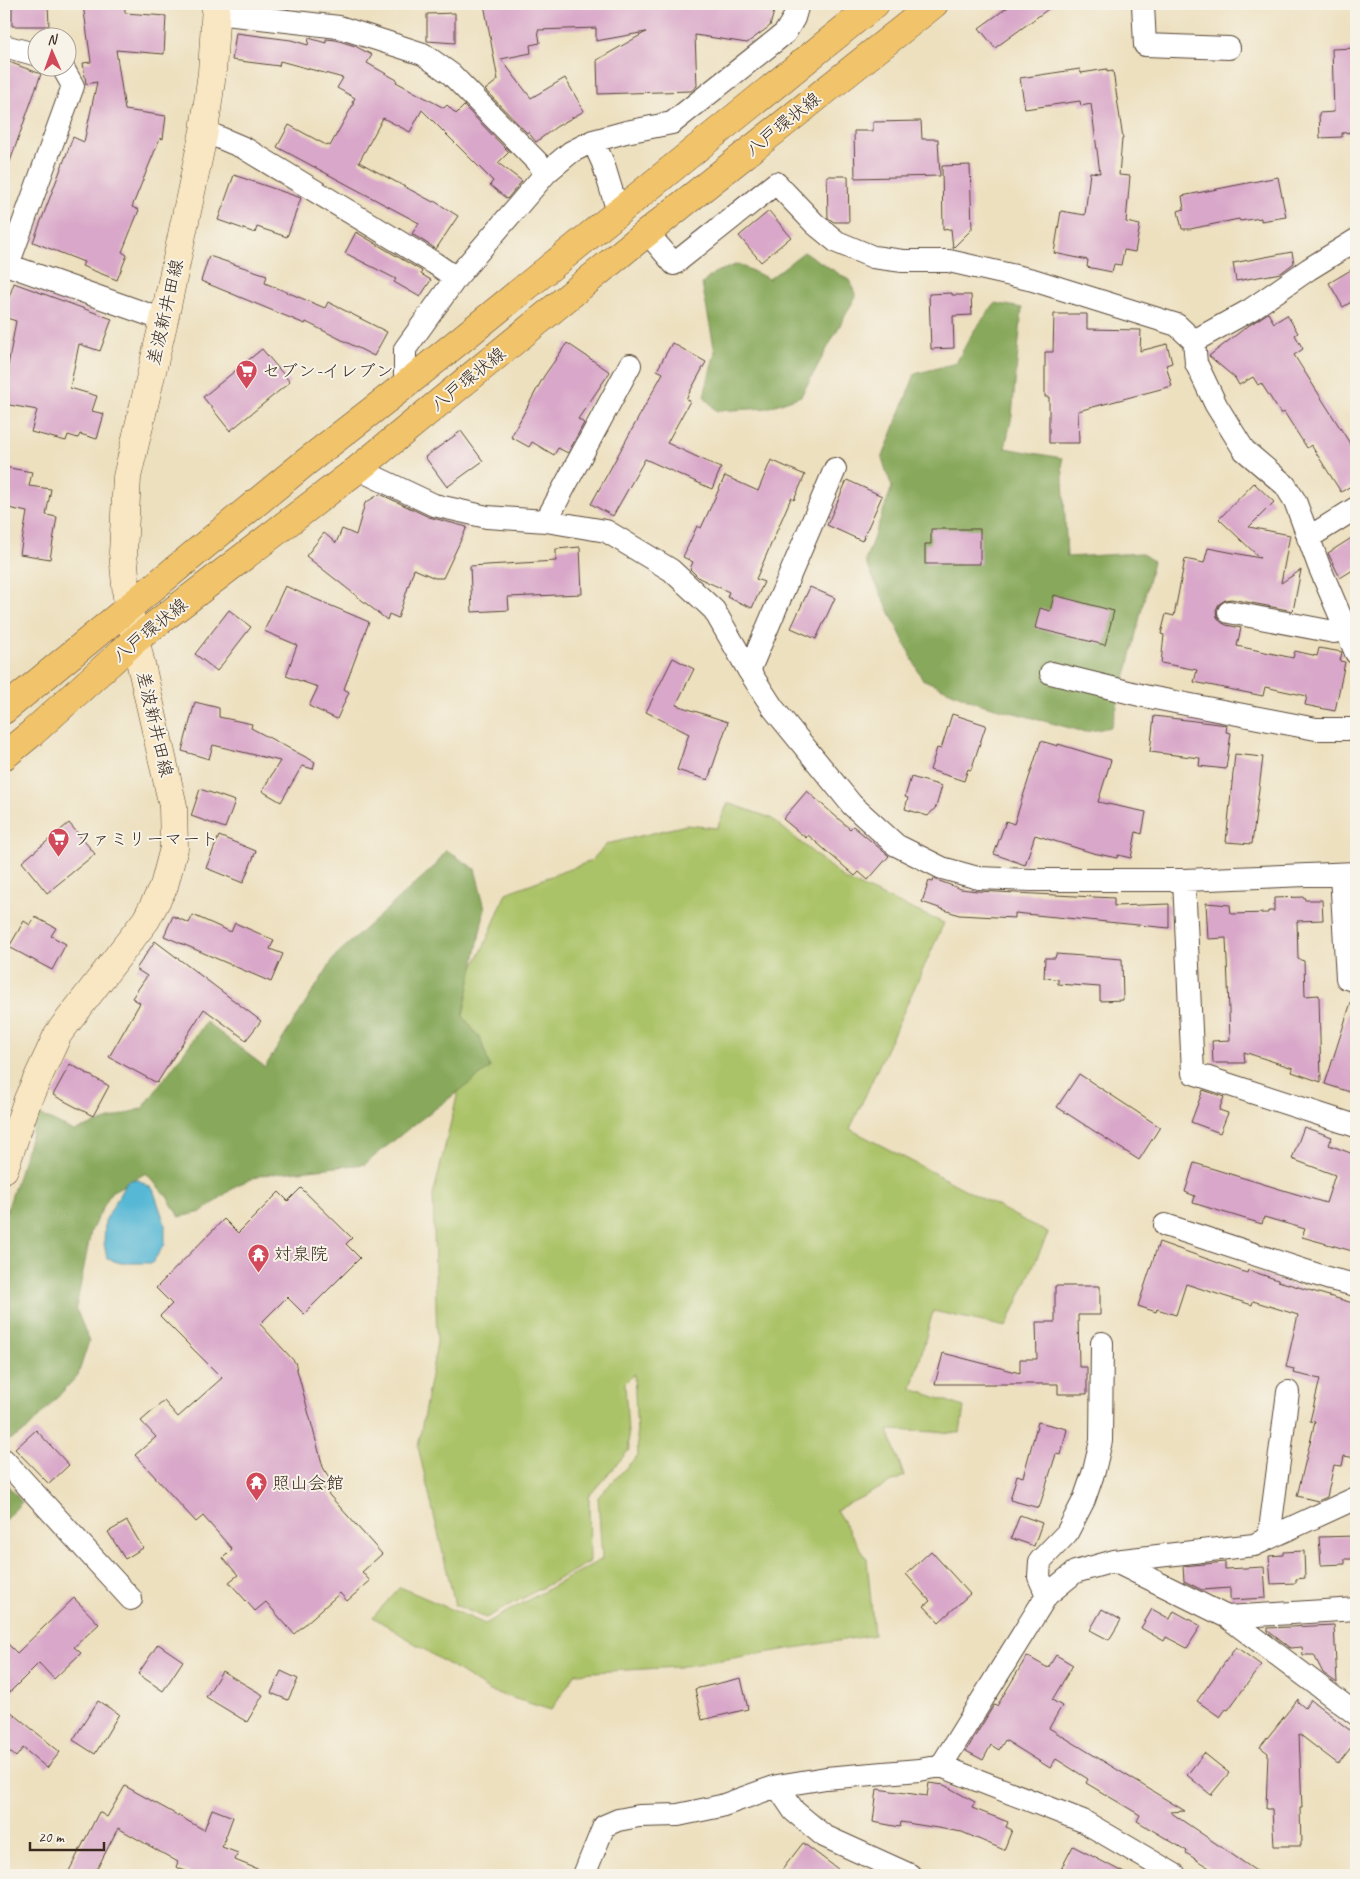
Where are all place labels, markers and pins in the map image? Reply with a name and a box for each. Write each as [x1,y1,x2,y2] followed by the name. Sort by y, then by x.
[234,359,258,390] supermarket icon: セブン-イレブン
[262,360,394,382] place label: セブン-イレブン
[46,827,70,858] supermarket icon: ファミリーマート
[74,828,218,850] place label: ファミリーマート
[246,1242,270,1273] temple icon: 対泉院
[274,1243,328,1265] place label: 対泉院
[244,1471,268,1502] temple icon: 照山会館
[272,1472,344,1494] place label: 照山会館

